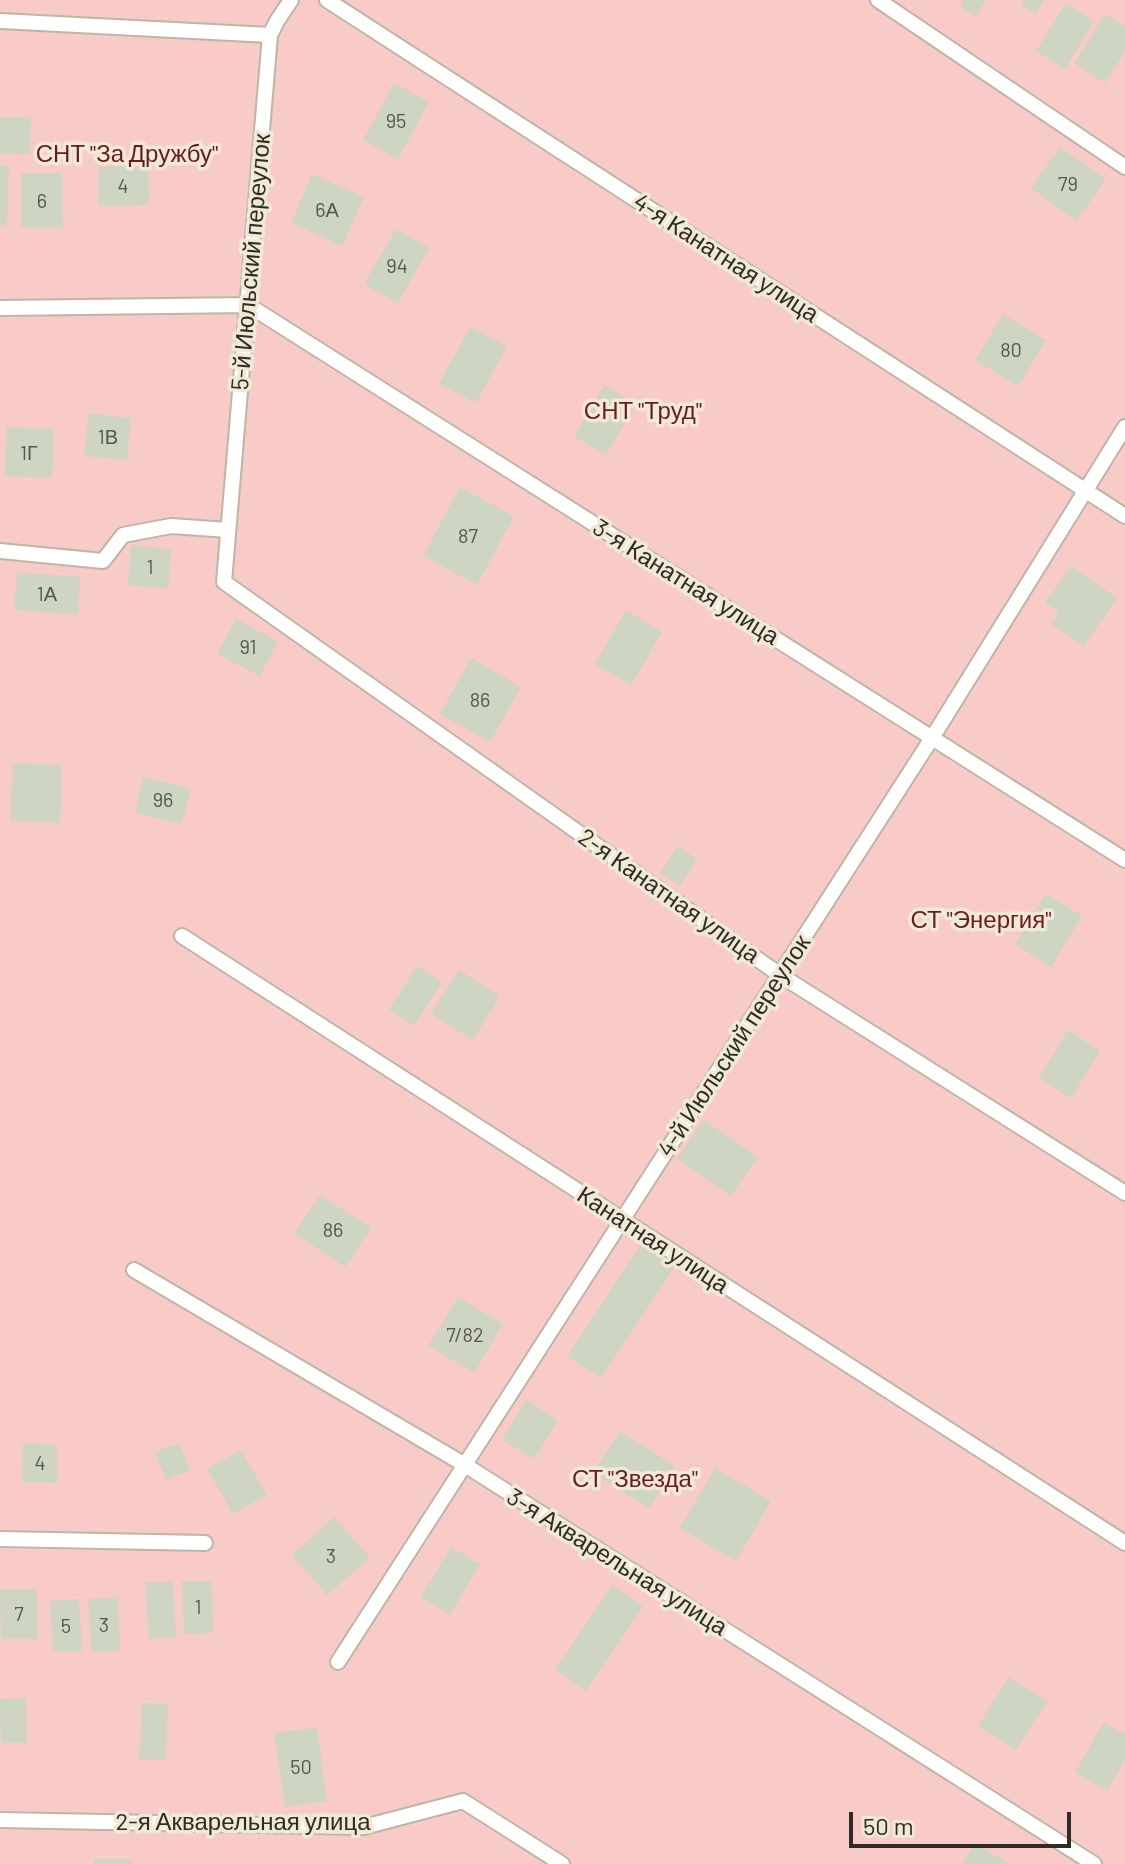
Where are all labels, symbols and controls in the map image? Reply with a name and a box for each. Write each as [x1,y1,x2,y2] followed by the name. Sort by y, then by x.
[386,109,406,133] house number: 95
[225,132,277,392] street label: 5-й Июльский переулок
[36,140,218,168] park label: СНТ "За Дружбу"
[1058,172,1078,196] house number: 79
[117,174,129,198] house number: 4
[628,187,824,329] street label: 4-я Канатная улица
[37,189,47,213] house number: 6
[315,198,339,222] house number: 6А
[386,254,408,278] house number: 94
[1000,338,1022,362] house number: 80
[584,397,702,425] park label: СНТ "Труд"
[98,425,118,449] house number: 1В
[20,441,38,465] house number: 1Г
[587,513,785,651] street label: 3-я Канатная улица
[458,524,478,548] house number: 87
[147,555,153,579] house number: 1
[37,582,57,606] house number: 1А
[239,635,257,659] house number: 91
[470,688,490,712] house number: 86
[153,788,173,812] house number: 96
[573,823,765,969] street label: 2-я Канатная улица
[911,906,1051,934] park label: СТ "Энергия"
[652,930,816,1162] street label: 4-й Июльский переулок
[572,1180,734,1300] street label: Канатная улица
[323,1218,343,1242] house number: 86
[446,1323,484,1347] house number: 7/82
[34,1451,46,1475] house number: 4
[572,1465,698,1493] park label: СТ "Звезда"
[501,1482,733,1642] street label: 3-я Акварельная улица
[326,1544,336,1568] house number: 3
[195,1595,201,1619] house number: 1
[14,1602,24,1626] house number: 7
[99,1613,109,1637] house number: 3
[61,1614,71,1638] house number: 5
[290,1755,312,1779] house number: 50
[853,1796,1075,1846] scale bar
[115,1808,371,1836] street label: 2-я Акварельная улица
[863,1811,914,1840] text: 50 m

